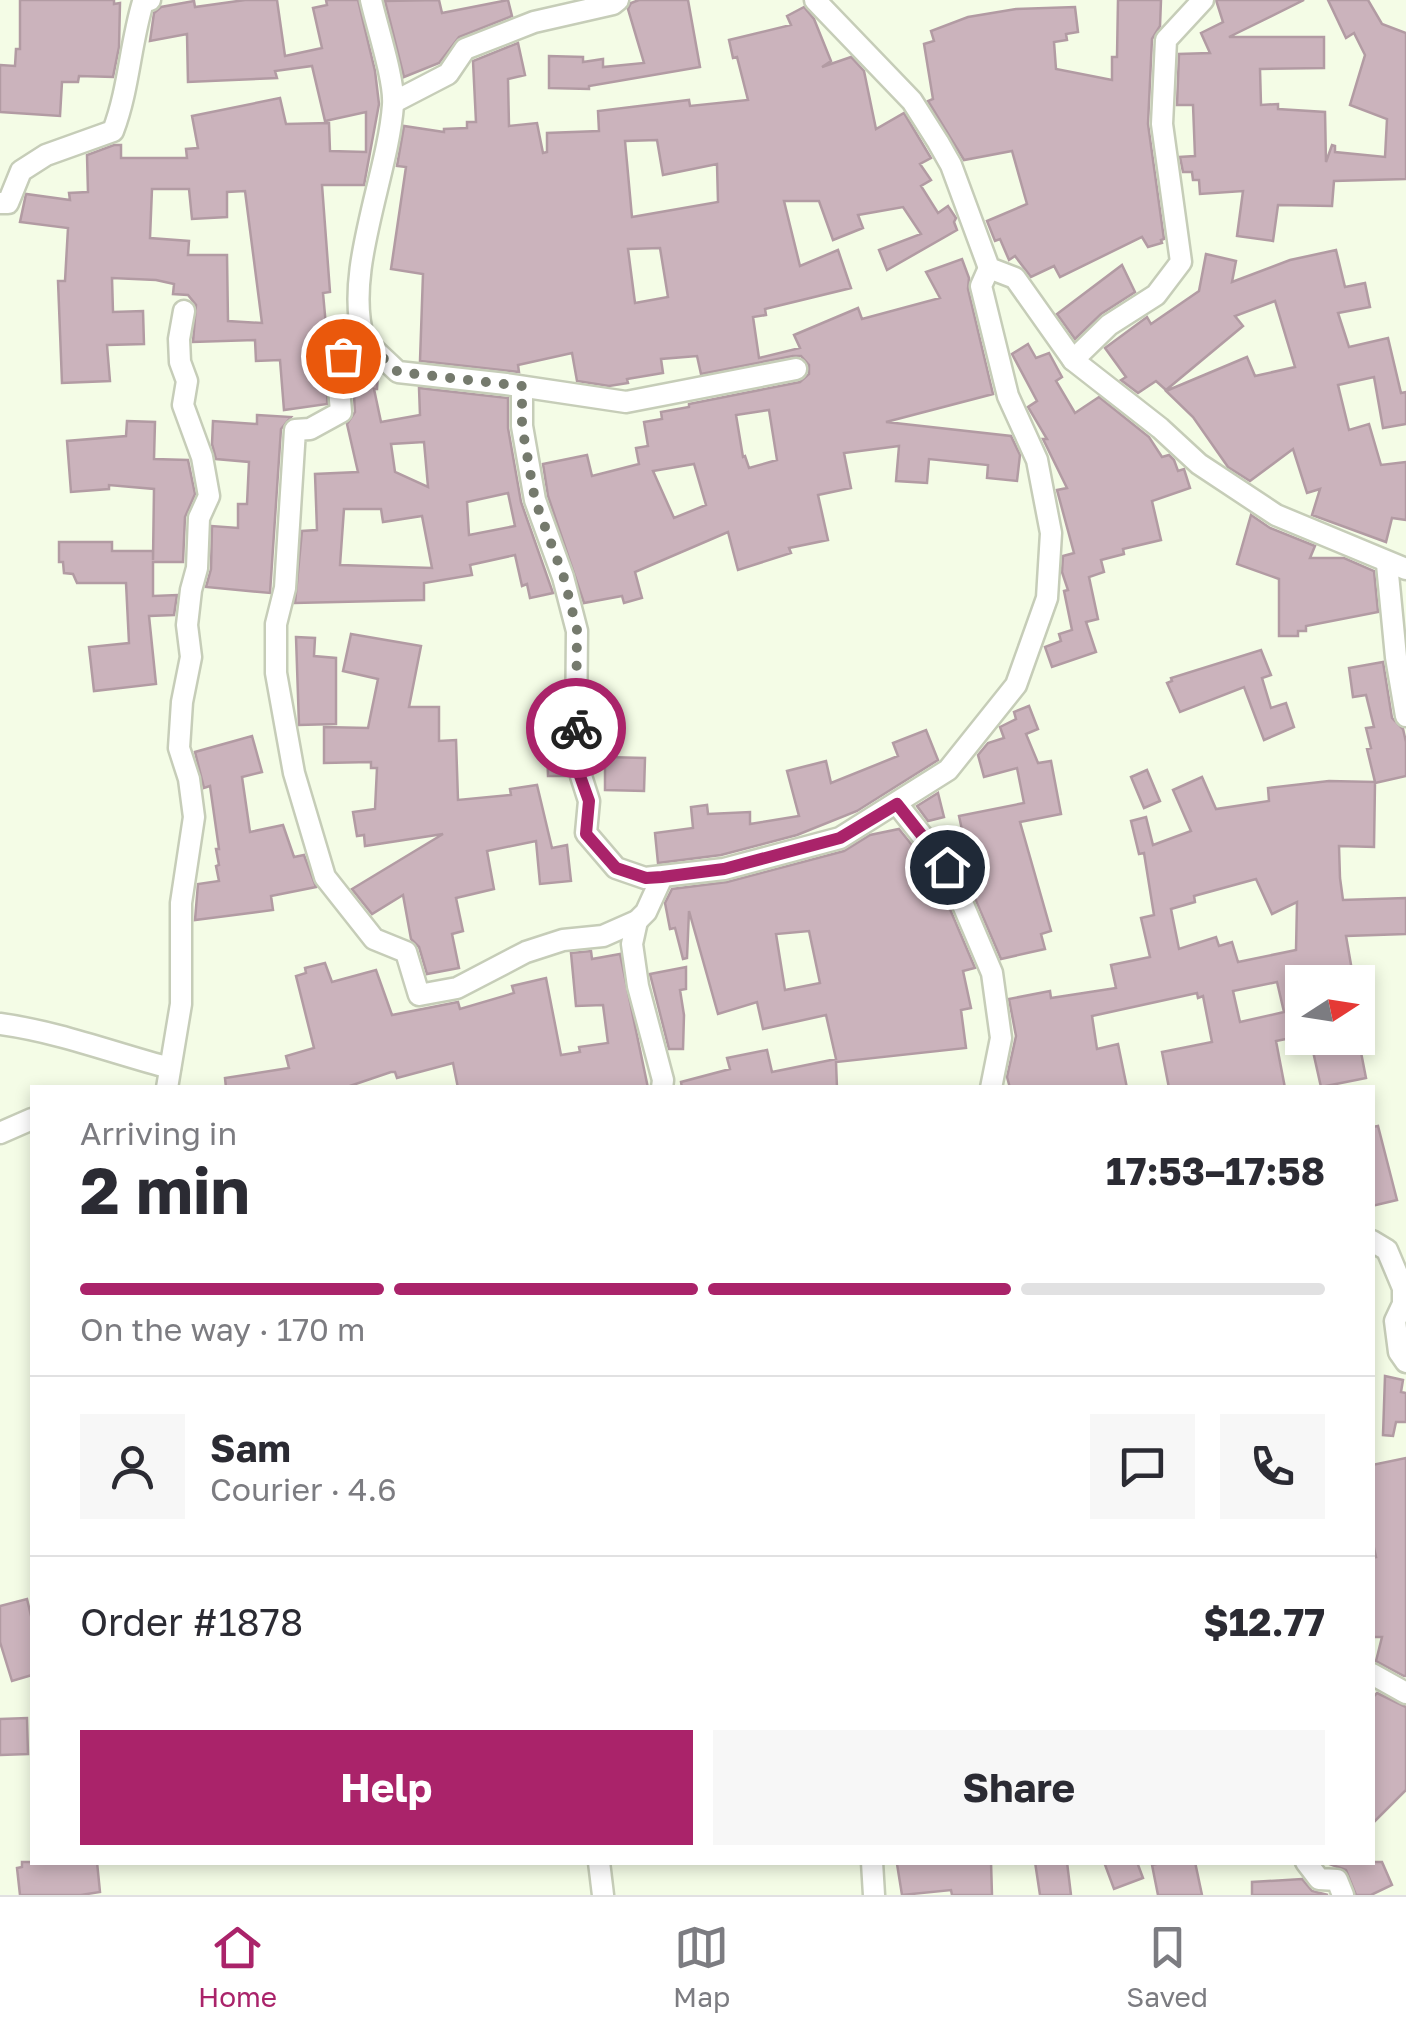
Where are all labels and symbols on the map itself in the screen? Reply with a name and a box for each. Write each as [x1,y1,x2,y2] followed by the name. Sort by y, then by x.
[301,314,386,399] pin
[526,678,626,778] courier
[905,825,990,910] pin
[1285,965,1375,1055] north arrow

